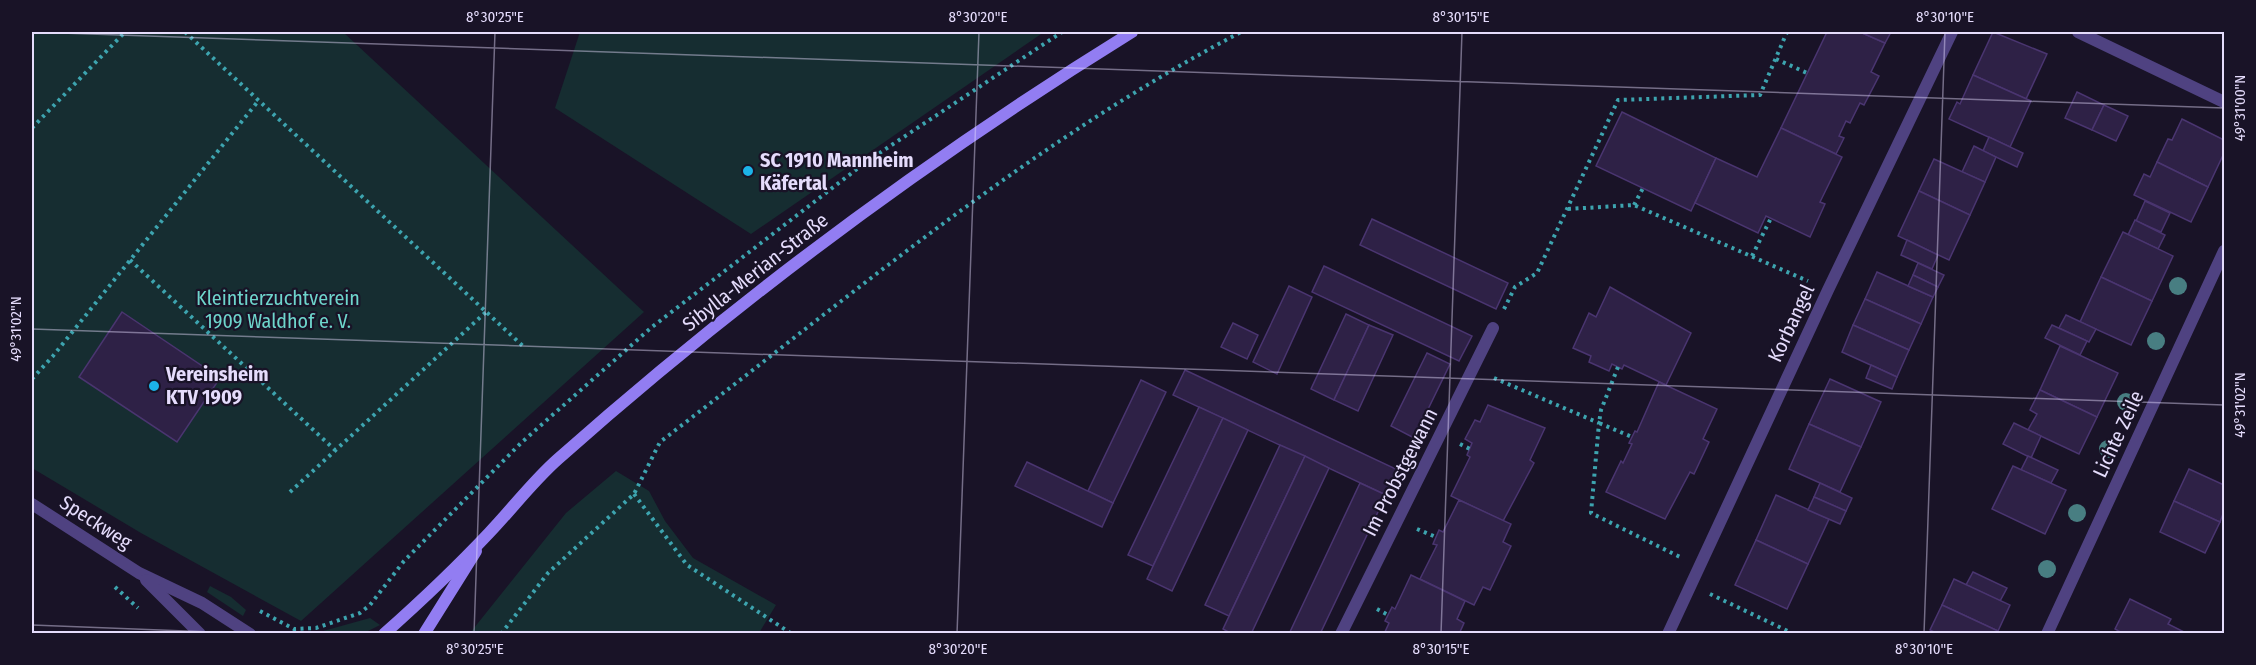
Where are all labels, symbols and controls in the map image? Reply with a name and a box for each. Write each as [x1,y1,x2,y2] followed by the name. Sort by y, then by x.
[466,8,524,26] text: 8°30'25"E
[949,8,1007,26] text: 8°30'20"E
[1433,8,1490,26] text: 8°30'15"E
[1916,8,1974,26] text: 8°30'10"E
[2231,75,2249,141] text: 49°31'00"N
[760,148,913,195] place label: SC 1910 Mannheim Käfertal
[741,164,755,178] marker: SC 1910 Mannheim Käfertal
[677,208,833,336] street label: Sibylla-Merian-Straße
[1763,280,1819,366] street label: Korbangel
[196,286,360,333] park label: Kleintierzuchtverein 1909 Waldhof e. V.
[7,296,25,362] text: 49°31'02"N
[165,362,269,409] place label: Vereinsheim KTV 1909
[2231,372,2249,438] text: 49°31'02"N
[147,379,161,393] marker: Vereinsheim KTV 1909
[2088,387,2148,481] street label: Lichte Zeile
[1357,404,1443,540] street label: Im Probstgewann
[56,490,137,554] street label: Speckweg
[446,640,504,658] text: 8°30'25"E
[929,640,987,658] text: 8°30'20"E
[1413,640,1470,658] text: 8°30'15"E
[1895,640,1953,658] text: 8°30'10"E

